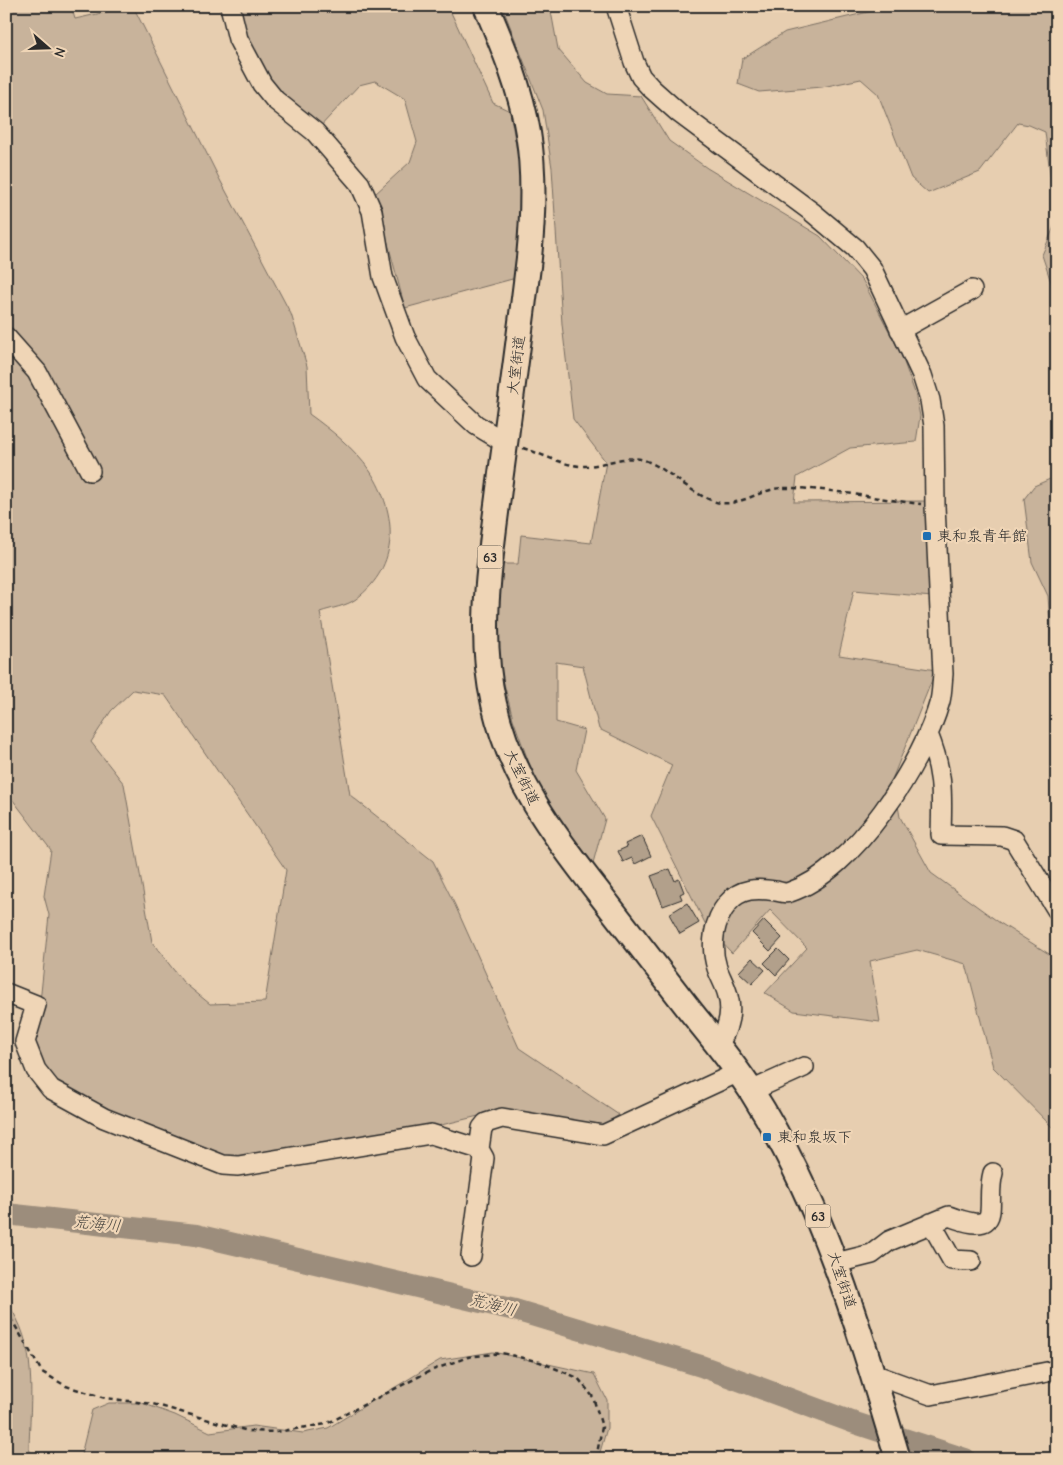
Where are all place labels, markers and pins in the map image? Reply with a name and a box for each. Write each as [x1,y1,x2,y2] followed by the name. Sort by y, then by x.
[937,527,1027,545] place label: 東和泉青年館
[921,530,933,542] marker: 東和泉青年館
[777,1128,852,1146] place label: 東和泉坂下
[761,1131,773,1143] marker: 東和泉坂下

